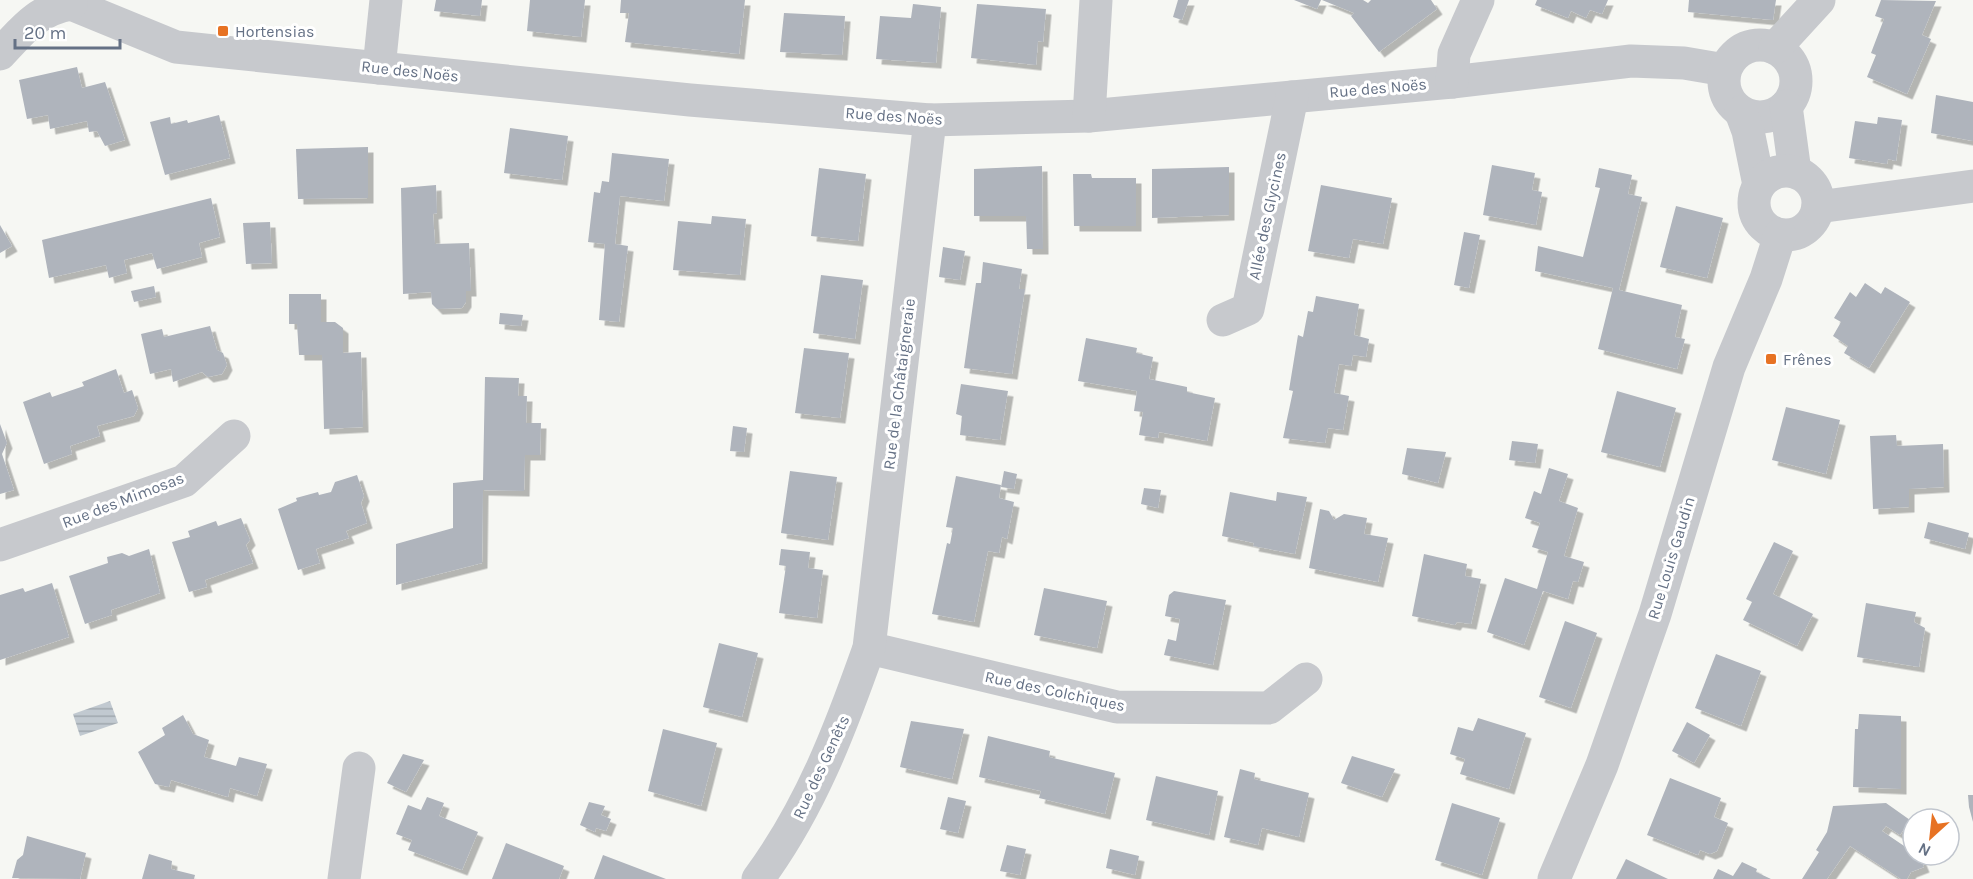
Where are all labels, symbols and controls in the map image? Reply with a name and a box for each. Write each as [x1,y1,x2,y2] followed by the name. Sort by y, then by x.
[15,12,120,50] scale bar
[24,22,66,44] text: 20 m
[235,22,315,41] place label: Hortensias
[216,24,230,38] marker: Hortensias
[360,56,460,86] street label: Rue des Noës
[1328,74,1428,102] street label: Rue des Noës
[845,103,943,129] street label: Rue des Noës
[1244,151,1290,281] street label: Allée des Glycines
[879,297,919,471] street label: Rue de la Châtaigneraie
[1783,350,1832,369] place label: Frênes
[1764,352,1778,366] marker: Frênes
[59,468,187,532] street label: Rue des Mimosas
[1643,494,1699,622] street label: Rue Louis Gaudin
[983,667,1127,715] street label: Rue des Colchiques
[789,712,853,822] street label: Rue des Genêts
[1901,807,1961,867] north arrow
[1915,839,1934,861] text: N

